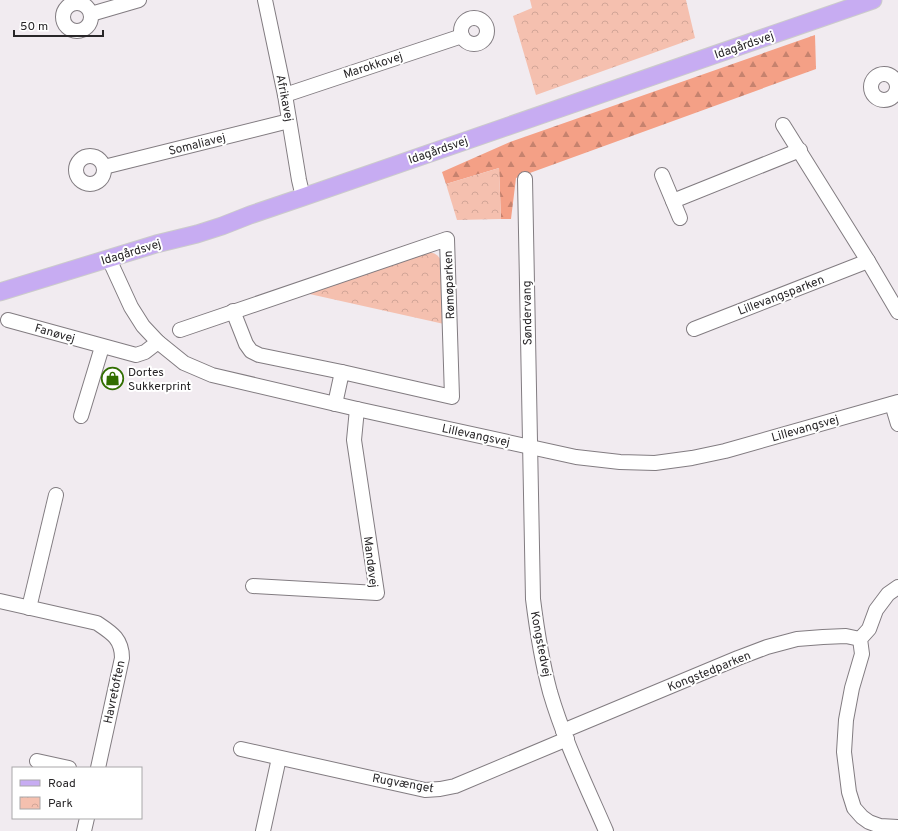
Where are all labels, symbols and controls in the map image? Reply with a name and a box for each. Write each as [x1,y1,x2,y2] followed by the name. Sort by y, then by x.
[14,12,103,38] scale bar
[20,19,48,35] text: 50 m
[712,28,776,64] street label: Idagårdsvej
[342,49,405,83] street label: Marokkovej
[272,73,296,123] street label: Afrikavej
[167,130,227,160] street label: Somaliavej
[406,133,470,169] street label: Idagårdsvej
[99,236,163,270] street label: Idagårdsvej
[441,250,459,320] street label: Rømøparken
[736,272,827,320] street label: Lillevangsparken
[519,280,537,345] street label: Søndervang
[33,321,77,347] street label: Fanøvej
[128,365,191,395] place label: Dortes Sukkerprint
[100,366,126,392] shop icon: Dortes Sukkerprint
[770,412,841,446] street label: Lillevangsvej
[440,421,511,451] street label: Lillevangsvej
[359,536,381,589] street label: Mandøvej
[526,610,554,679] street label: Kongstedvej
[665,648,753,696] street label: Kongstedparken
[100,659,129,725] street label: Havretoften
[12,767,142,819] legend
[371,771,435,797] street label: Rugvænget
[48,776,76,792] text: Road
[48,796,73,812] text: Park

